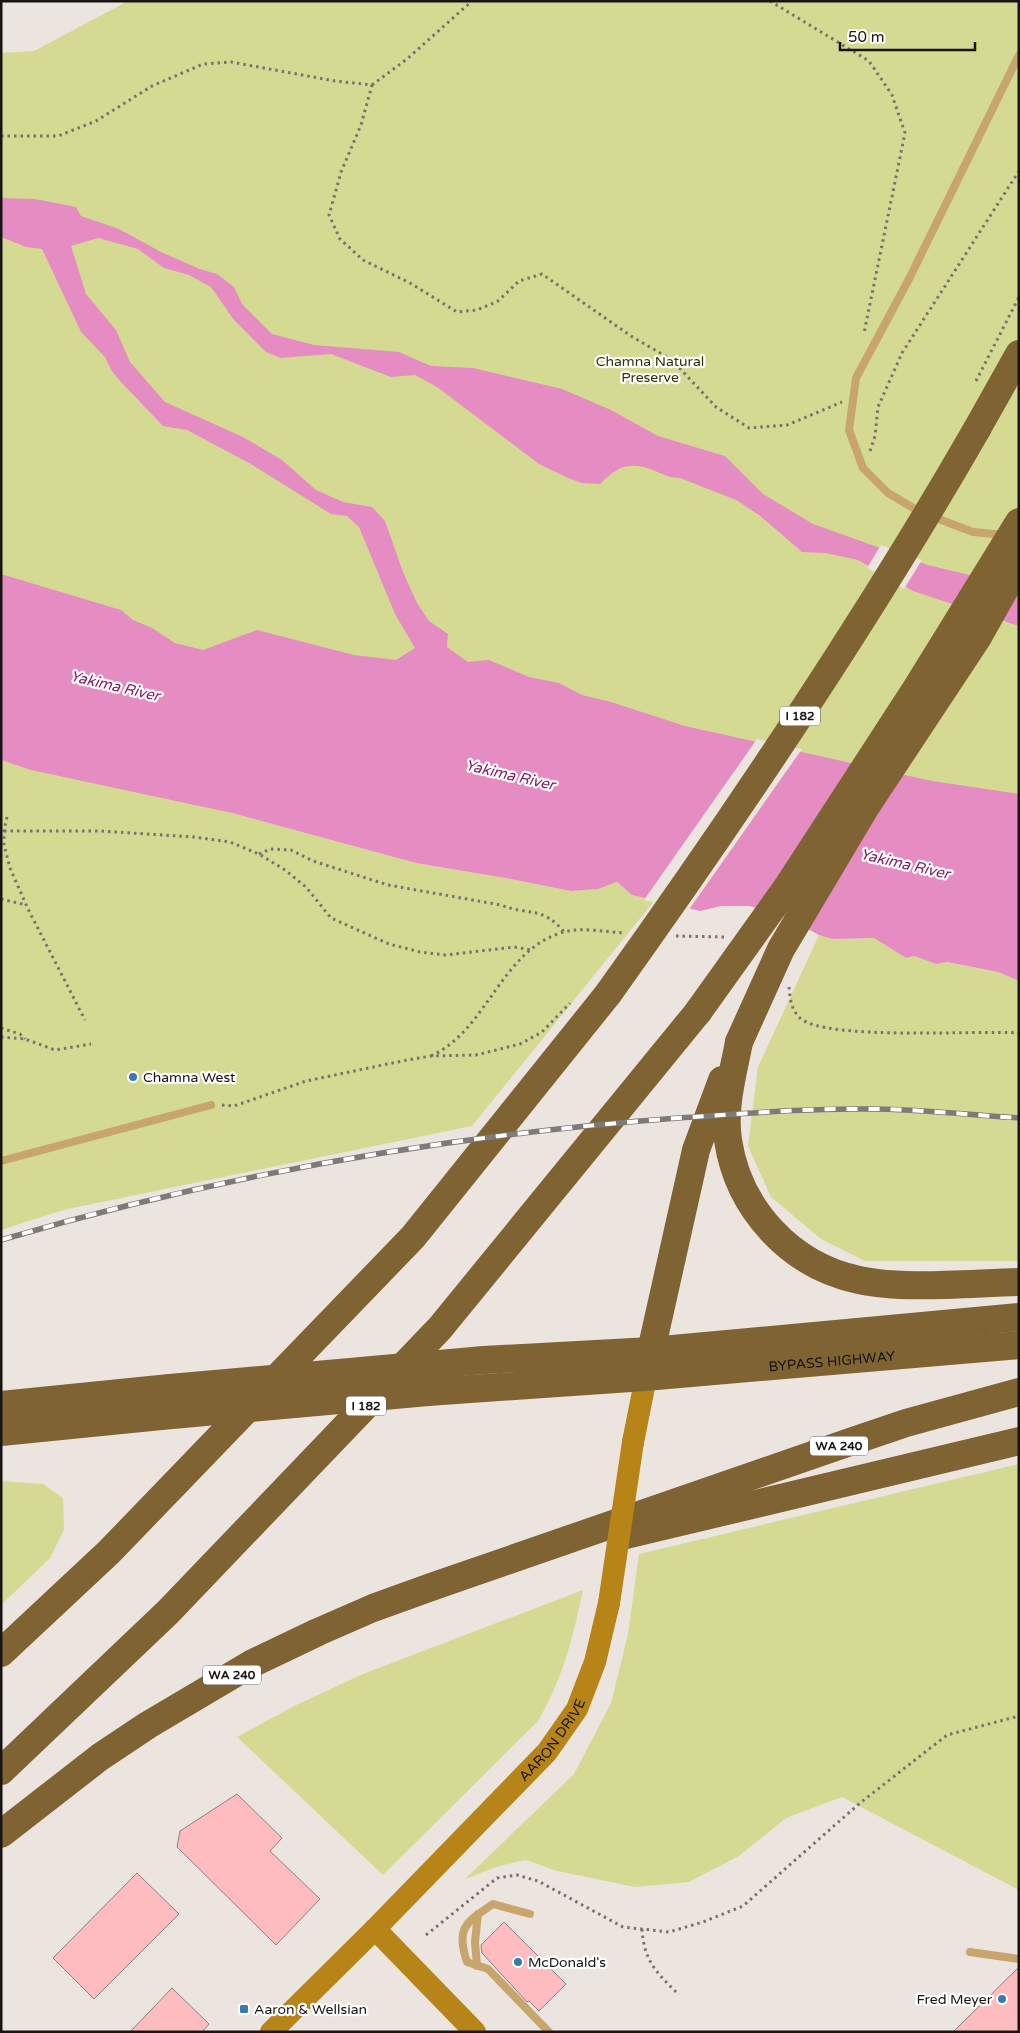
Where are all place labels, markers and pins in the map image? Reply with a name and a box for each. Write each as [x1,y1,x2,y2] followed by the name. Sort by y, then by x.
[143,1069,236,1086] place label: Chamna West
[127,1071,139,1083] marker: Chamna West
[528,1954,606,1971] place label: McDonald's
[512,1956,524,1968] marker: McDonald's
[916,1991,993,2008] place label: Fred Meyer
[996,1993,1008,2005] marker: Fred Meyer
[254,2001,367,2018] place label: Aaron & Wellsian
[238,2003,250,2015] marker: Aaron & Wellsian

